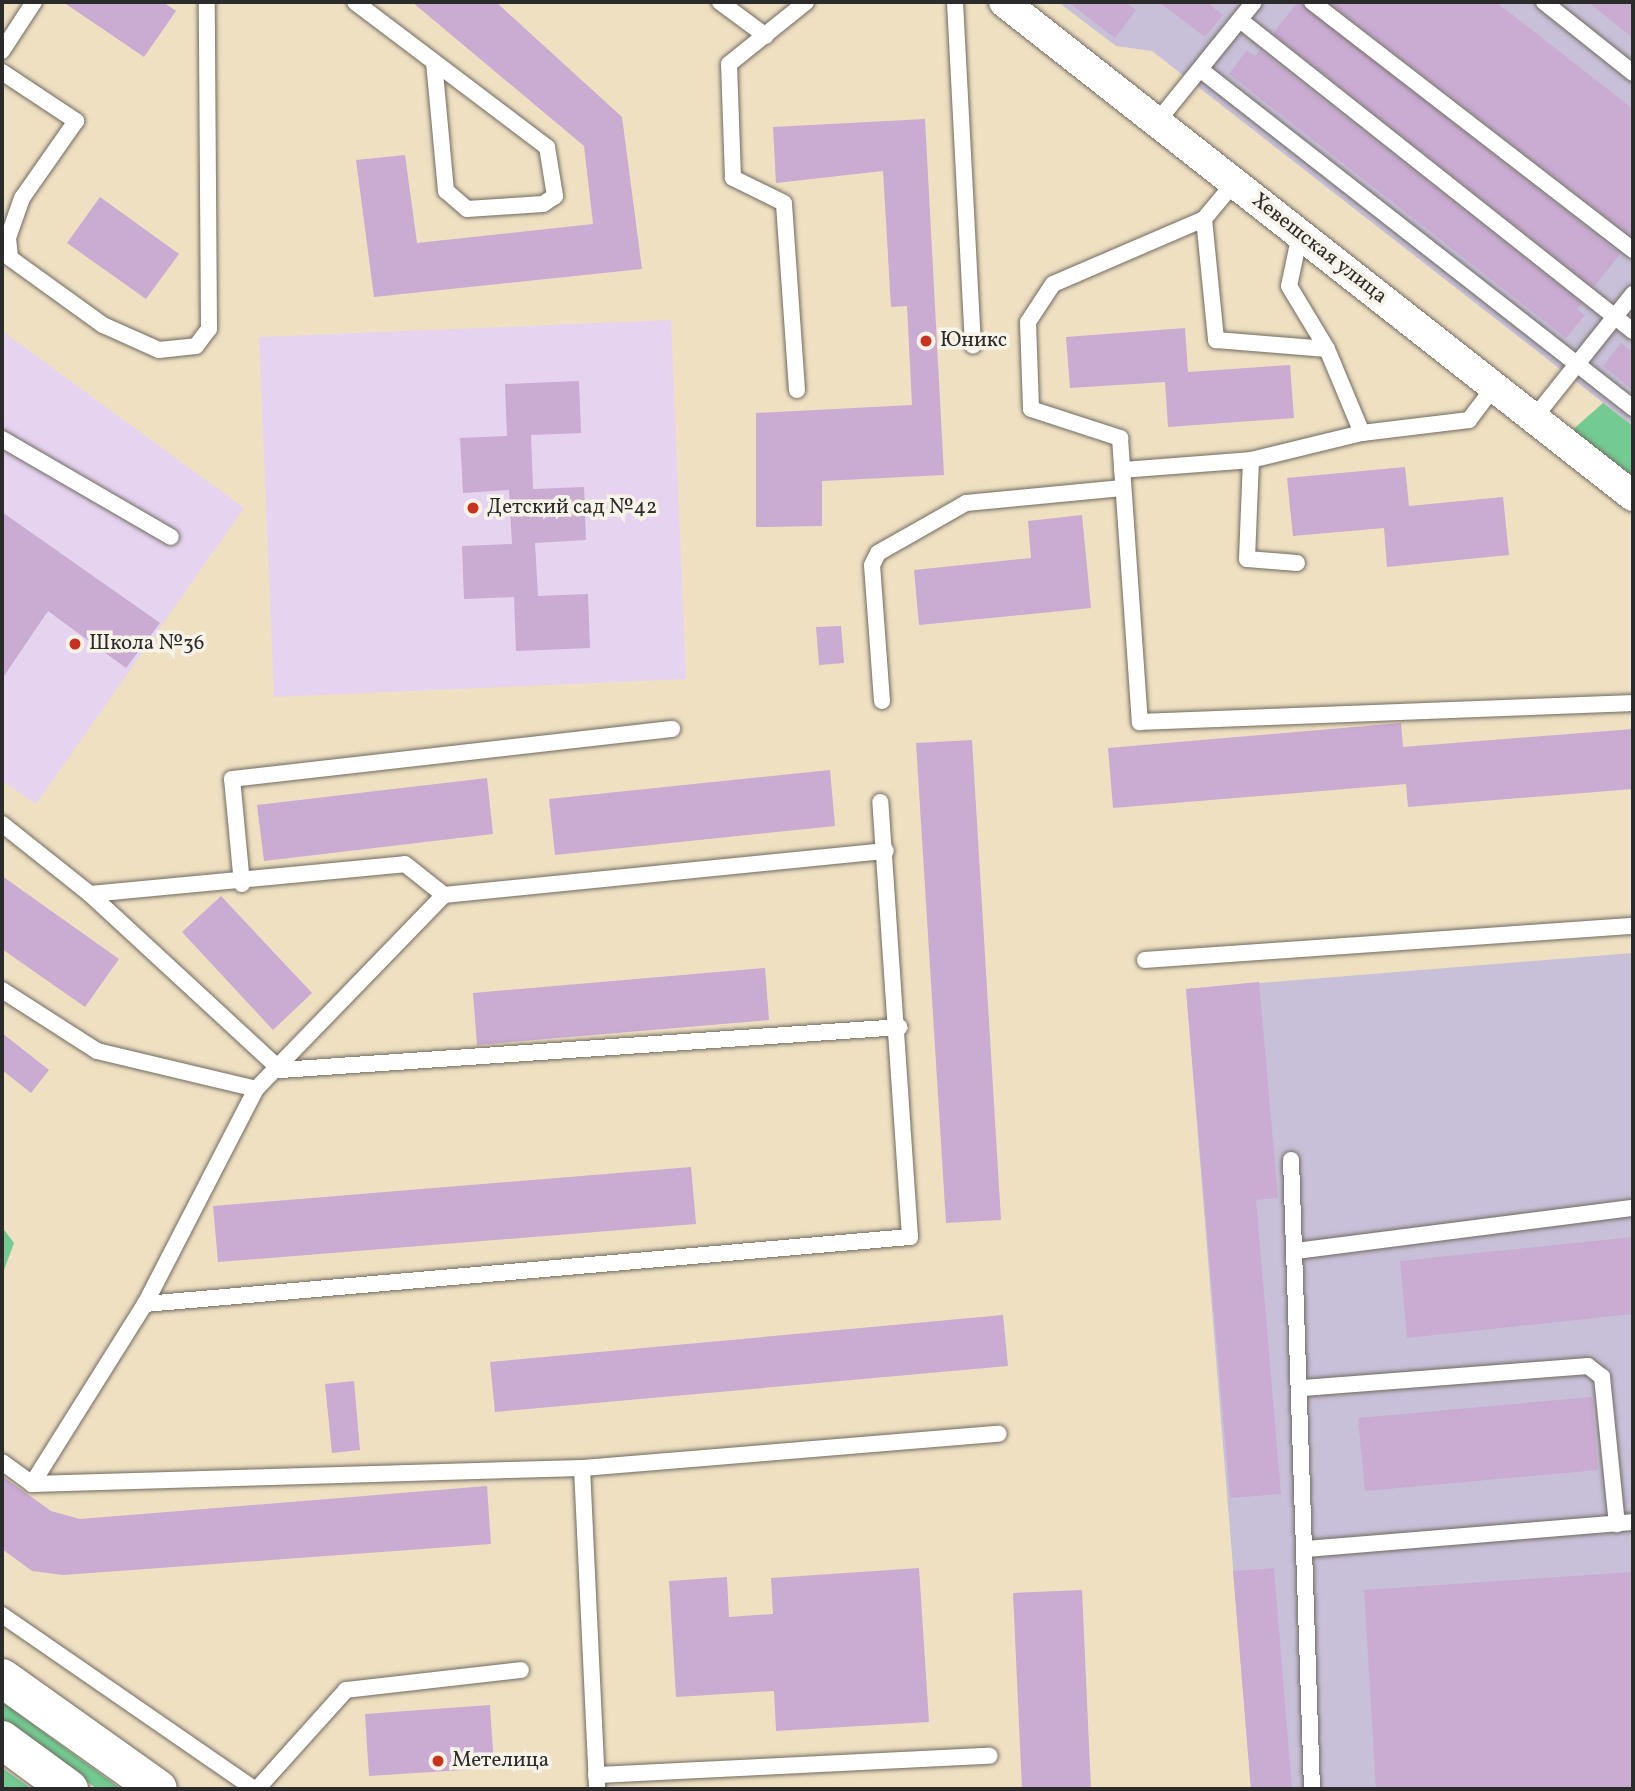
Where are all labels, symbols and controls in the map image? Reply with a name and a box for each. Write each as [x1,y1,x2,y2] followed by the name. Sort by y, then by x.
[1246,188,1392,310] street label: Хевешская улица
[940,328,1007,354] place label: Юникс
[918,333,934,349] marker: Юникс
[487,495,657,521] place label: Детский сад №42
[465,500,481,516] marker: Детский сад №42
[89,631,204,657] place label: Школа №36
[67,636,83,652] marker: Школа №36
[452,1748,549,1774] place label: Метелица
[430,1753,446,1769] marker: Метелица

